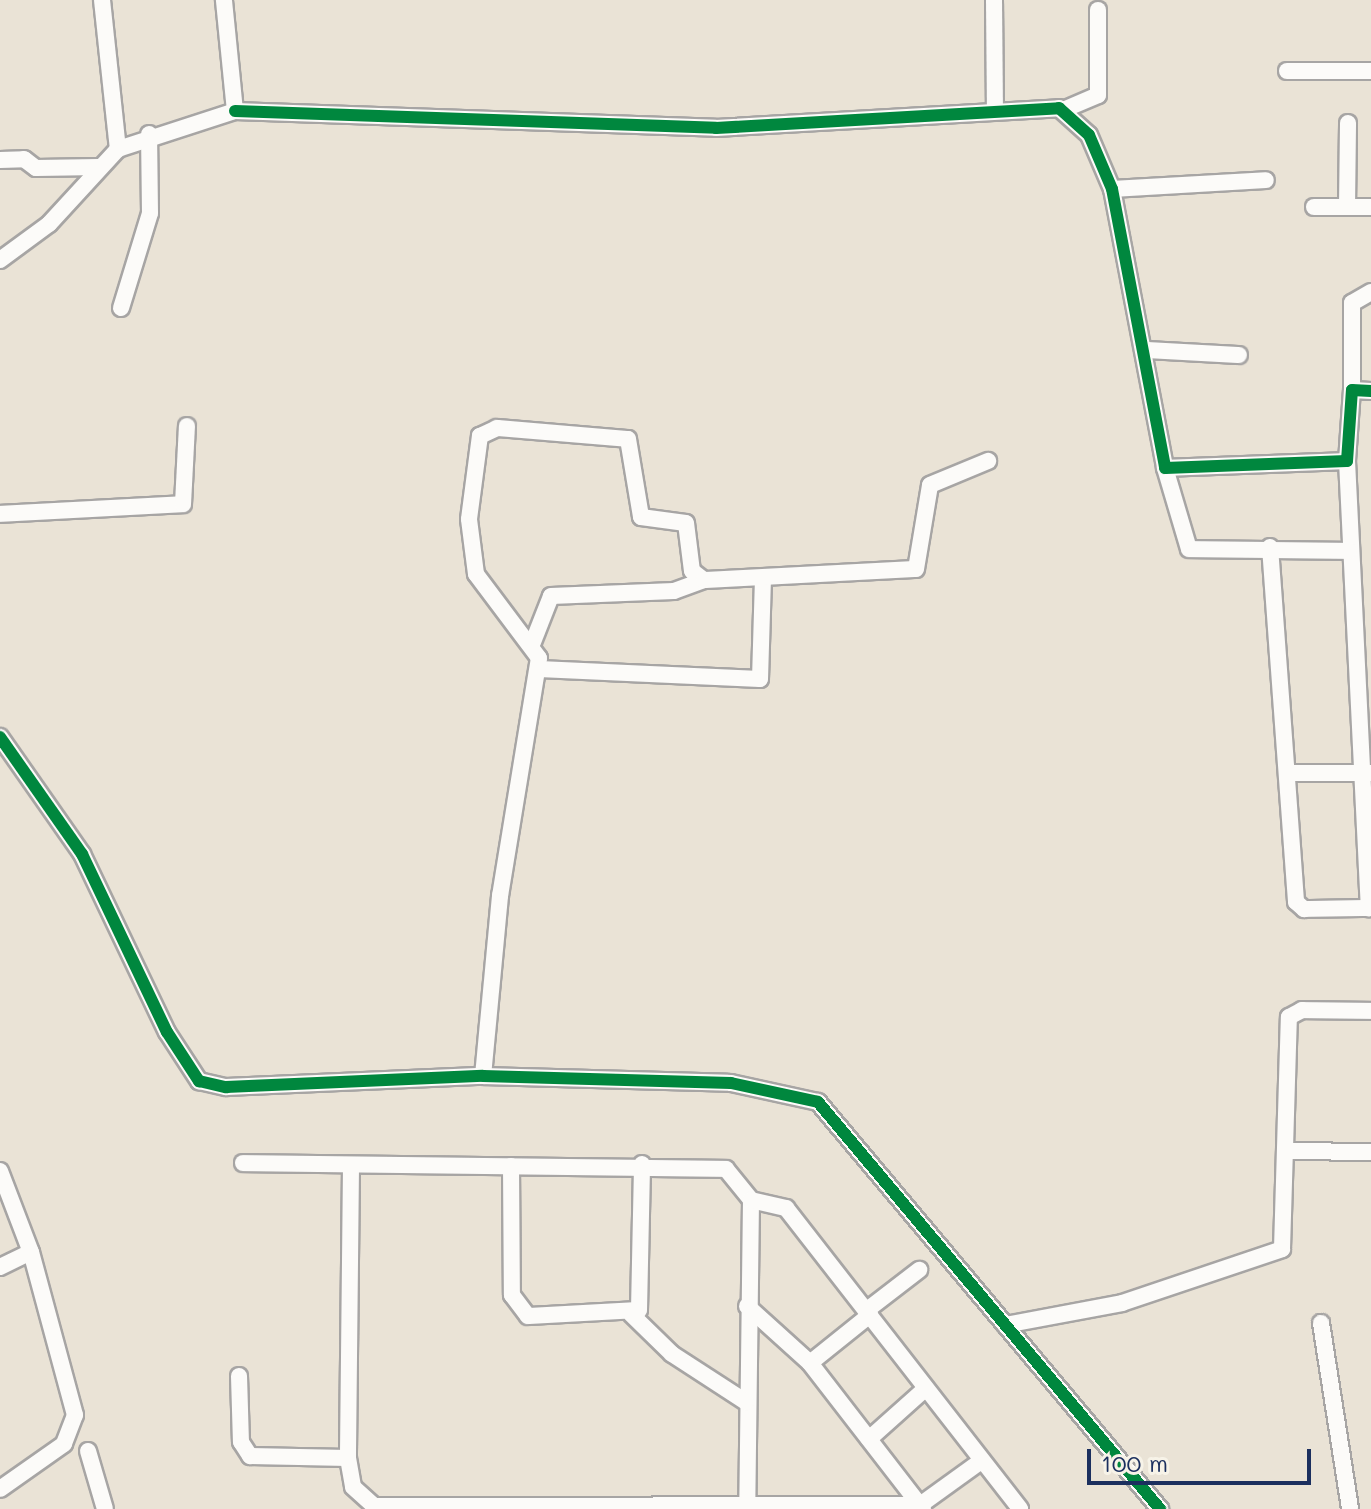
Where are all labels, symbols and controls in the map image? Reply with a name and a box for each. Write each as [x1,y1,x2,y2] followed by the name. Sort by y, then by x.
[1091,1433,1315,1483] scale bar
[1101,1447,1168,1478] text: 100 m

